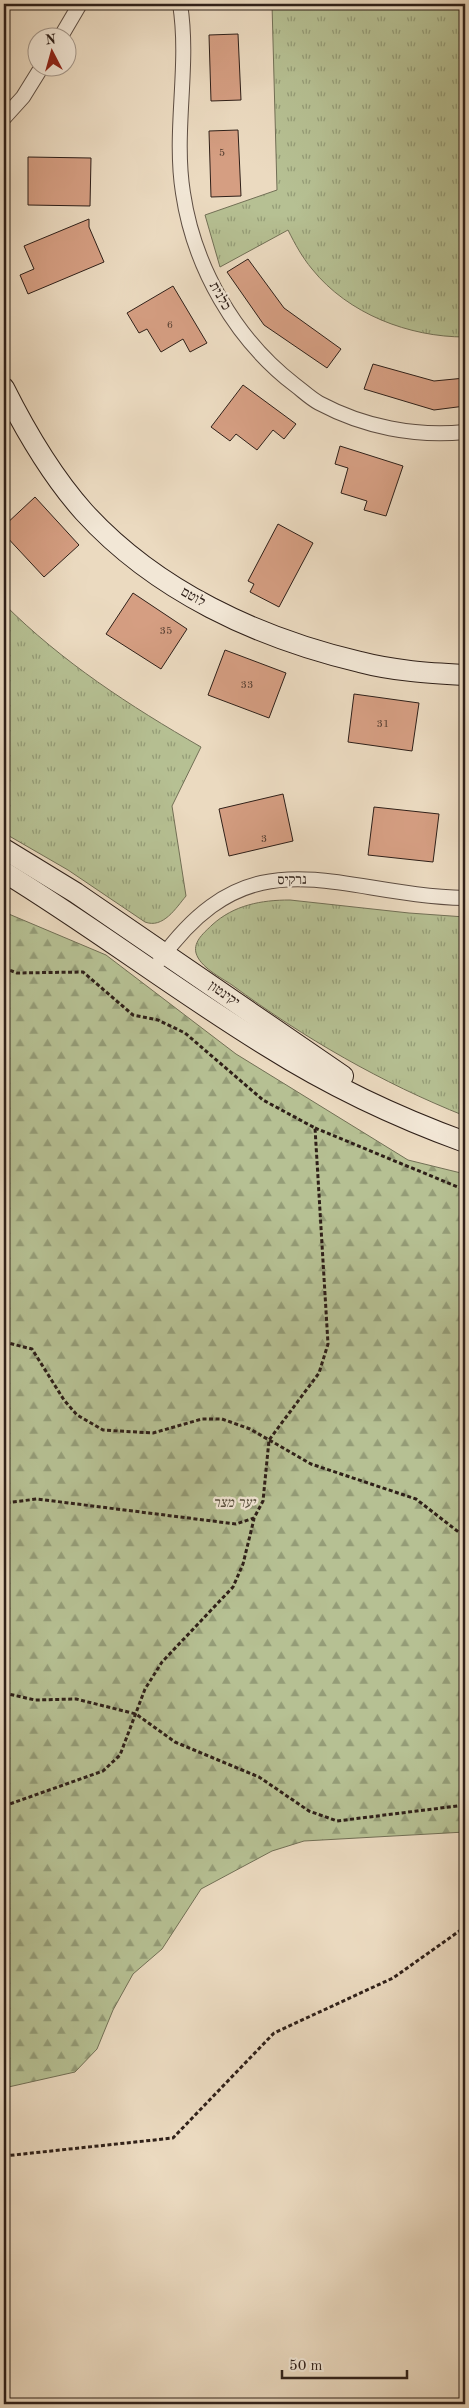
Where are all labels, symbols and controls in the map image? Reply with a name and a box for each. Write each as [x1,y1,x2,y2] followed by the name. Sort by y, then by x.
[28,28,78,78] north arrow
[45,33,57,48] text: N
[219,148,225,159] house number: 5
[207,279,234,312] street label: כלנית
[167,320,173,331] house number: 6
[178,584,208,609] street label: לוטם
[160,626,172,637] house number: 35
[241,680,253,691] house number: 33
[377,719,389,730] house number: 31
[261,834,267,845] house number: 3
[277,873,307,887] street label: נרקיס
[206,979,242,1010] street label: יקינטון
[213,1496,257,1510] park label: יער מצר
[282,2348,406,2380] scale bar
[289,2359,323,2374] text: 50 m

